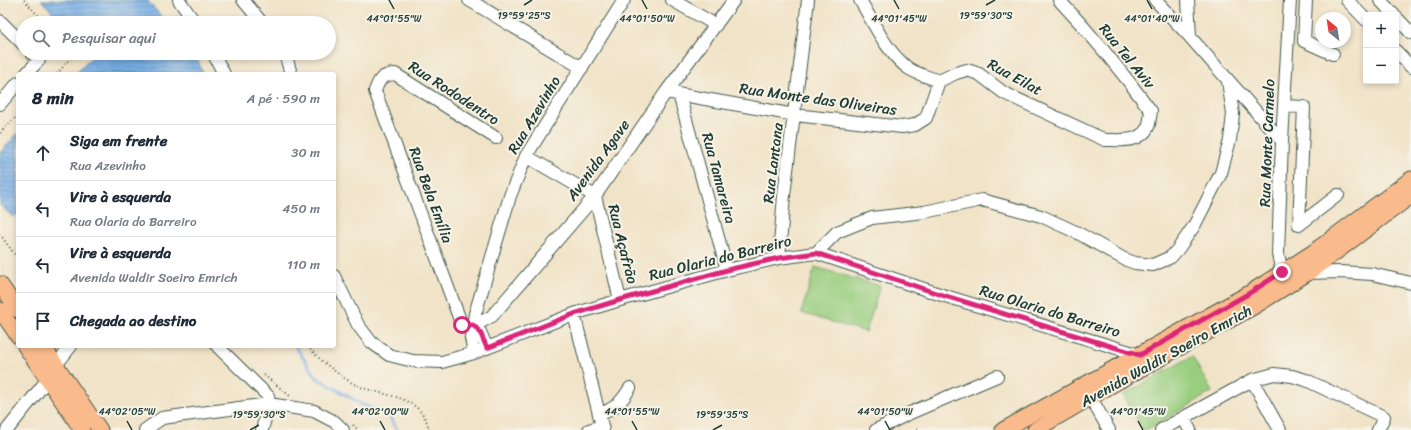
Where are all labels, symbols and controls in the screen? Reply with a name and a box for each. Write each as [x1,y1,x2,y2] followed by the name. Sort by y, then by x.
[498,7,551,25] text: 19°59'25"S
[960,7,1013,25] text: 19°59'30"S
[366,10,422,28] text: 44°01'55"W
[619,10,675,28] text: 44°01'50"W
[871,10,927,28] text: 44°01'45"W
[1124,10,1180,28] text: 44°01'40"W
[1315,12,1351,48] north arrow
[1363,12,1399,84] map controls
[1363,12,1399,48] button: +
[16,16,336,60] search box
[1092,17,1162,95] street label: Rua Tel Aviv
[62,25,156,51] text: Pesquisar aqui
[30,27,52,49] icon: search
[1363,48,1399,84] button: −
[983,51,1048,103] street label: Rua Eilat
[403,54,505,133] street label: Rua Rododentro
[500,70,568,159] street label: Rua Azevinho
[738,75,899,123] street label: Rua Monte das Oliveiras
[1252,78,1282,208] street label: Rua Monte Carmelo
[32,83,74,113] text: 8 min
[247,87,320,110] text: A pé · 590 m
[559,113,637,207] street label: Avenida Agave
[755,121,791,205] street label: Rua Lantana
[70,128,167,154] text: Siga em frente
[694,130,744,227] street label: Rua Tamareira
[291,141,320,164] text: 30 m
[32,142,54,164] icon: ahead
[402,143,461,247] street label: Rua Bela Emília
[70,154,146,177] text: Rua Azevinho
[70,184,171,210] text: Vire à esquerda
[282,197,320,220] text: 450 m
[32,198,54,220] icon: left
[601,201,646,287] street label: Rua Açafrão
[70,210,197,233] text: Rua Olaria do Barreiro
[646,228,794,288] street label: Rua Olaria do Barreiro
[70,240,171,266] text: Vire à esquerda
[287,253,320,276] text: 110 m
[32,254,54,276] icon: left
[1273,263,1291,281] route end
[70,266,237,289] text: Avenida Waldir Soeiro Emrich
[976,277,1124,345] street label: Rua Olaria do Barreiro
[1074,298,1257,415] street label: Avenida Waldir Soeiro Emrich
[70,308,196,334] text: Chegada ao destino
[32,310,54,332] icon: arrive
[453,316,471,334] route start
[99,403,156,421] text: 44°02'05"W
[351,403,409,421] text: 44°02'00"W
[604,403,660,421] text: 44°01'55"W
[857,403,913,421] text: 44°01'50"W
[1110,403,1166,421] text: 44°01'45"W
[233,406,286,424] text: 19°59'30"S
[696,406,749,424] text: 19°59'35"S

